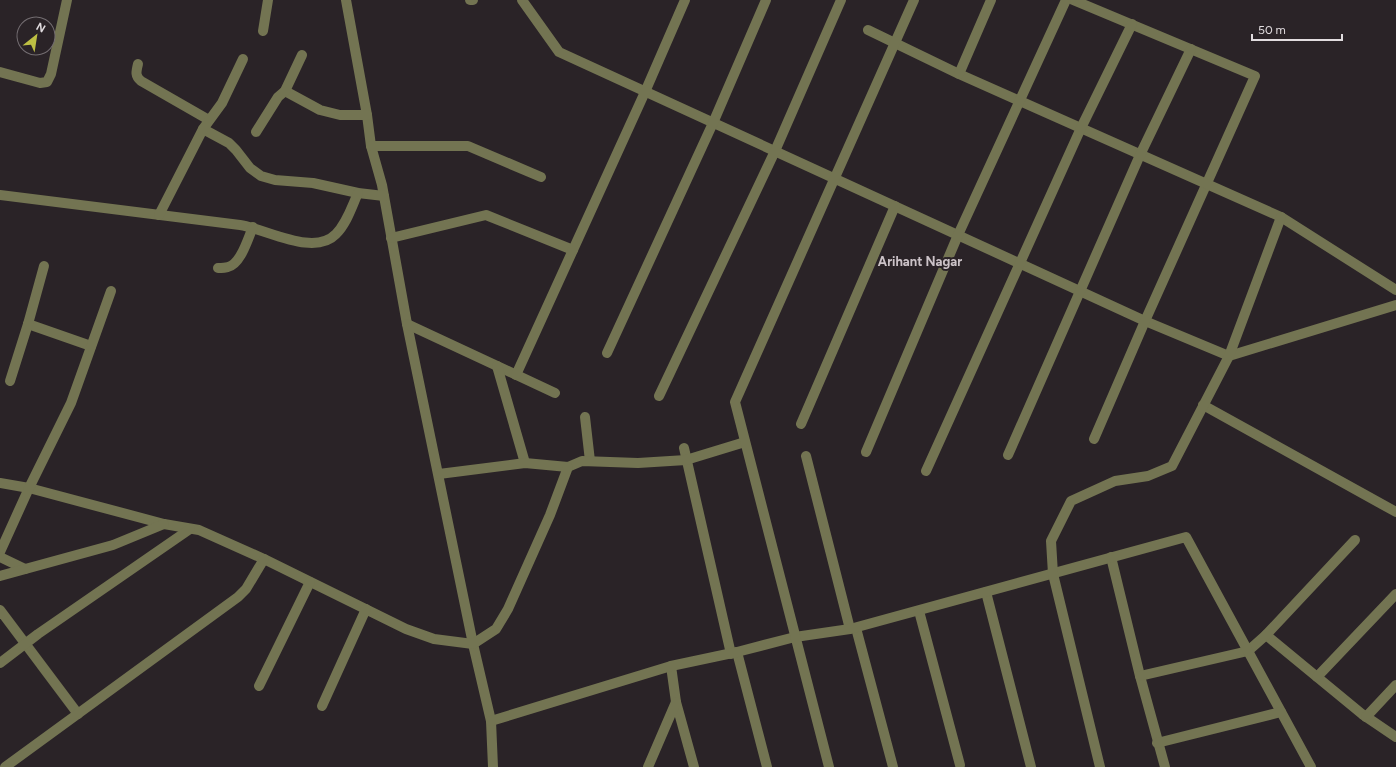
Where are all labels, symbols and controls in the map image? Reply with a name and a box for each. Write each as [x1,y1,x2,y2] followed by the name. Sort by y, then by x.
[16,16,56,56] north arrow
[1252,16,1342,42] scale bar
[34,20,48,36] text: N
[1258,23,1286,37] text: 50 m
[878,254,962,269] district label: Arihant Nagar

